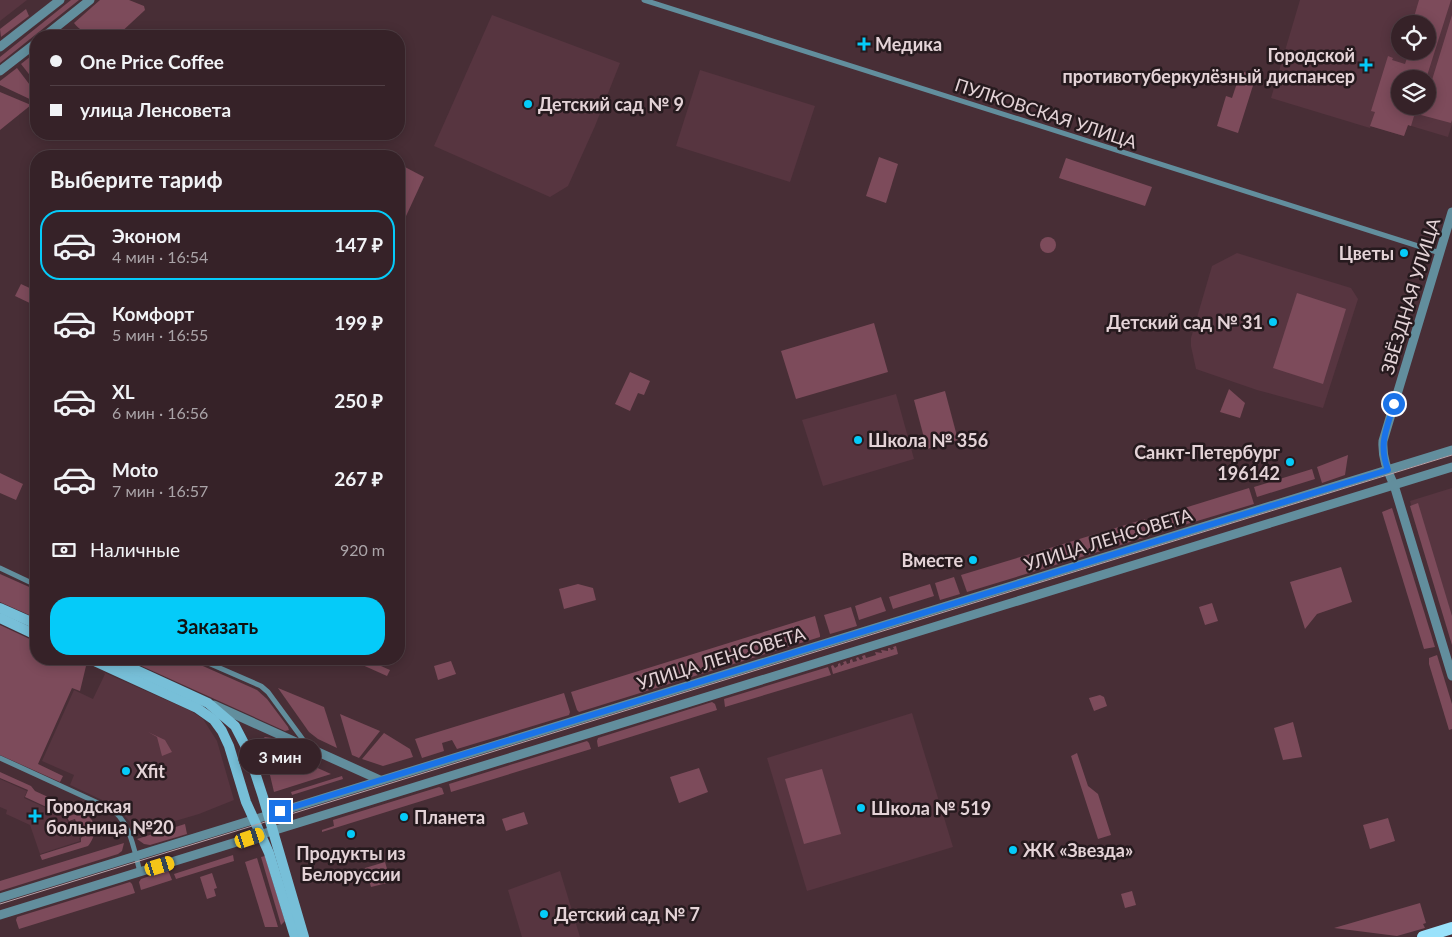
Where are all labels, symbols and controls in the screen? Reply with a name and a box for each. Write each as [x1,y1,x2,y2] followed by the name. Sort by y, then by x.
[1391,15,1436,115] map controls
[1391,15,1436,60] button: locate
[875,33,942,55] place label: Медика
[857,37,871,51] marker: Медика
[1063,44,1355,87] place label: Городской противотуберкулёзный диспансер
[80,50,224,73] text: One Price Coffee
[1359,58,1373,72] marker: Городской противотуберкулёзный диспансер
[1391,70,1436,115] button: layers
[952,73,1141,153] street label: ПУЛКОВСКАЯ УЛИЦА
[538,93,684,115] place label: Детский сад № 9
[80,98,231,121] text: улица Ленсовета
[522,98,534,110] marker: Детский сад № 9
[50,166,223,193] text: Выберите тариф
[1376,214,1445,377] street label: ЗВЁЗДНАЯ УЛИЦА
[52,223,97,268] icon: car
[112,224,181,247] text: Эконом
[334,233,383,256] text: 147 ₽
[1339,242,1394,264] place label: Цветы
[112,247,208,266] text: 4 мин · 16:54
[1398,247,1410,259] marker: Цветы
[52,301,97,346] icon: car
[112,302,194,325] text: Комфорт
[334,311,383,334] text: 199 ₽
[1107,311,1263,333] place label: Детский сад № 31
[1267,316,1279,328] marker: Детский сад № 31
[112,325,208,344] text: 5 мин · 16:55
[52,379,97,424] icon: car
[112,380,135,403] text: XL
[334,389,383,412] text: 250 ₽
[1383,393,1405,415] route start
[112,403,208,422] text: 6 мин · 16:56
[868,429,988,451] place label: Школа № 356
[852,434,864,446] marker: Школа № 356
[1134,441,1280,484] place label: Санкт-Петербург 196142
[1284,456,1296,468] marker: Санкт-Петербург 196142
[52,457,97,502] icon: car
[112,458,158,481] text: Moto
[334,467,383,490] text: 267 ₽
[112,481,208,500] text: 7 мин · 16:57
[1021,503,1196,575] street label: УЛИЦА ЛЕНСОВЕТА
[50,536,78,564] icon: cash
[90,538,180,561] text: Наличные
[340,540,385,559] text: 920 m
[902,549,963,571] place label: Вместе
[967,554,979,566] marker: Вместе
[50,597,385,655] button: Заказать
[634,622,809,694] street label: УЛИЦА ЛЕНСОВЕТА
[239,738,321,774] callout: 3 мин
[258,747,302,766] text: 3 мин
[136,760,165,782] place label: Xfit
[120,765,132,777] marker: Xfit
[46,795,174,838] place label: Городская больница №20
[871,797,991,819] place label: Школа № 519
[269,800,291,822] route end
[855,802,867,814] marker: Школа № 519
[414,806,485,828] place label: Планета
[28,809,42,823] marker: Городская больница №20
[398,811,410,823] marker: Планета
[233,826,266,850] car
[345,828,357,840] marker: Продукты из Белоруссии
[1023,839,1133,861] place label: ЖК «Звезда»
[296,842,406,885] place label: Продукты из Белоруссии
[1007,844,1019,856] marker: ЖК «Звезда»
[143,854,176,878] car
[554,903,700,925] place label: Детский сад № 7
[538,908,550,920] marker: Детский сад № 7

